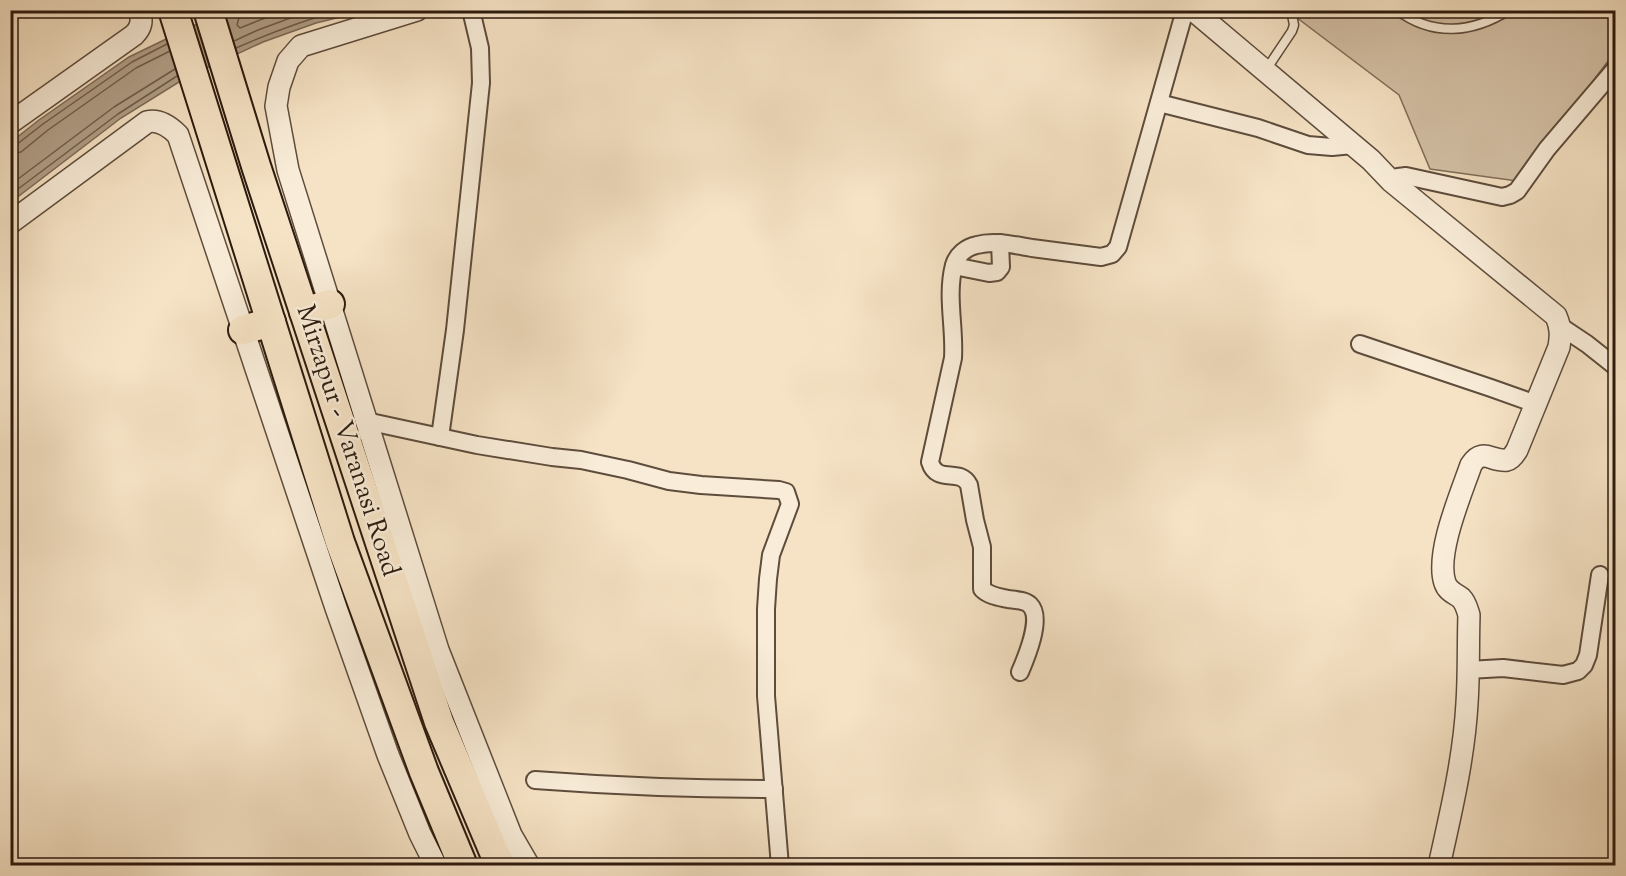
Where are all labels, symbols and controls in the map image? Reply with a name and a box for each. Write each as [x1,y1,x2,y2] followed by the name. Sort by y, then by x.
[286,301,408,582] street label: Mirzapur - Varanasi Road

